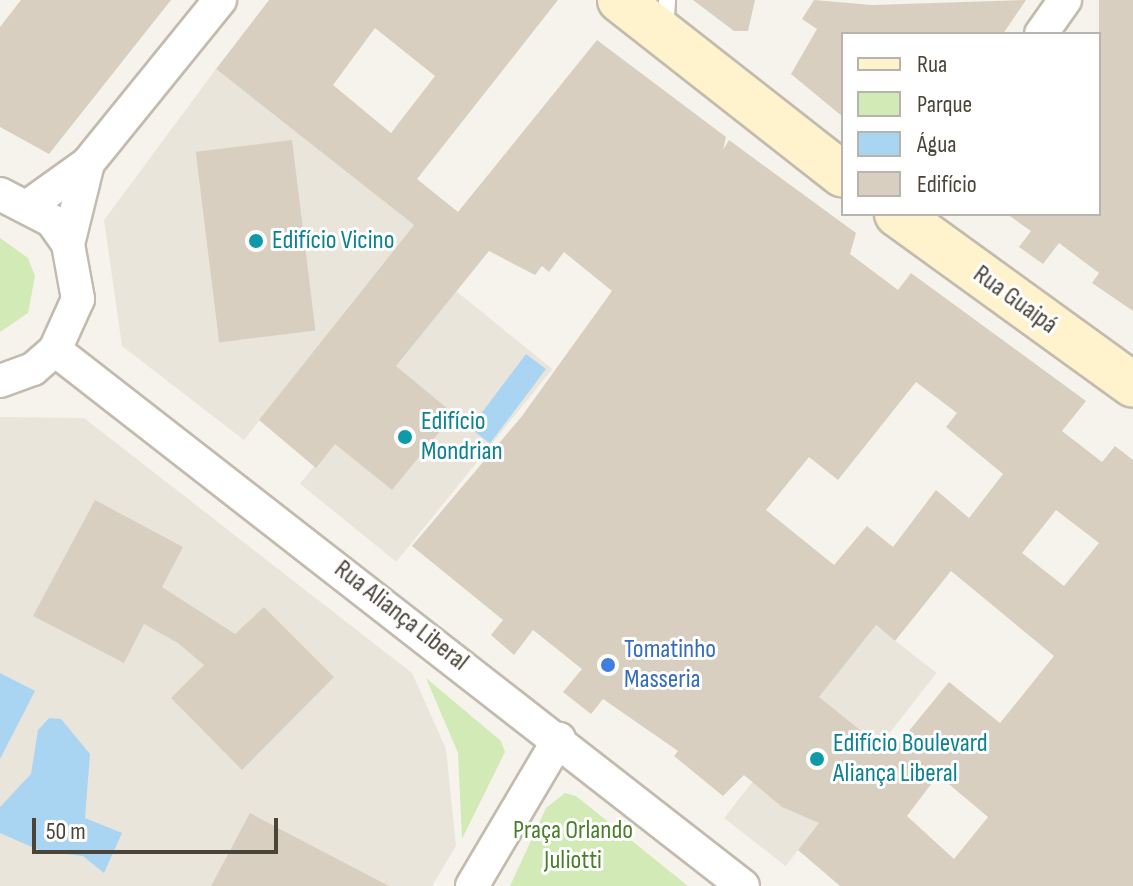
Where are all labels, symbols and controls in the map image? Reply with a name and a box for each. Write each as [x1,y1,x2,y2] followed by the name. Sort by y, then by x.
[841,32,1101,216] legend
[917,50,947,79] text: Rua
[917,90,972,119] text: Parque
[917,130,956,159] text: Água
[917,170,977,199] text: Edifício
[272,225,394,257] place label: Edifício Vicino
[247,232,265,250] marker: Edifício Vicino
[967,259,1063,341] street label: Rua Guaipá
[421,406,503,468] place label: Edifício Mondrian
[396,428,414,446] marker: Edifício Mondrian
[328,554,474,678] street label: Rua Aliança Liberal
[624,634,716,696] place label: Tomatinho Masseria
[599,656,617,674] marker: Tomatinho Masseria
[833,728,988,790] place label: Edifício Boulevard Aliança Liberal
[808,750,826,768] marker: Edifício Boulevard Aliança Liberal
[36,802,282,852] scale bar
[513,815,633,876] park label: Praça Orlando Juliotti
[46,817,86,846] text: 50 m

